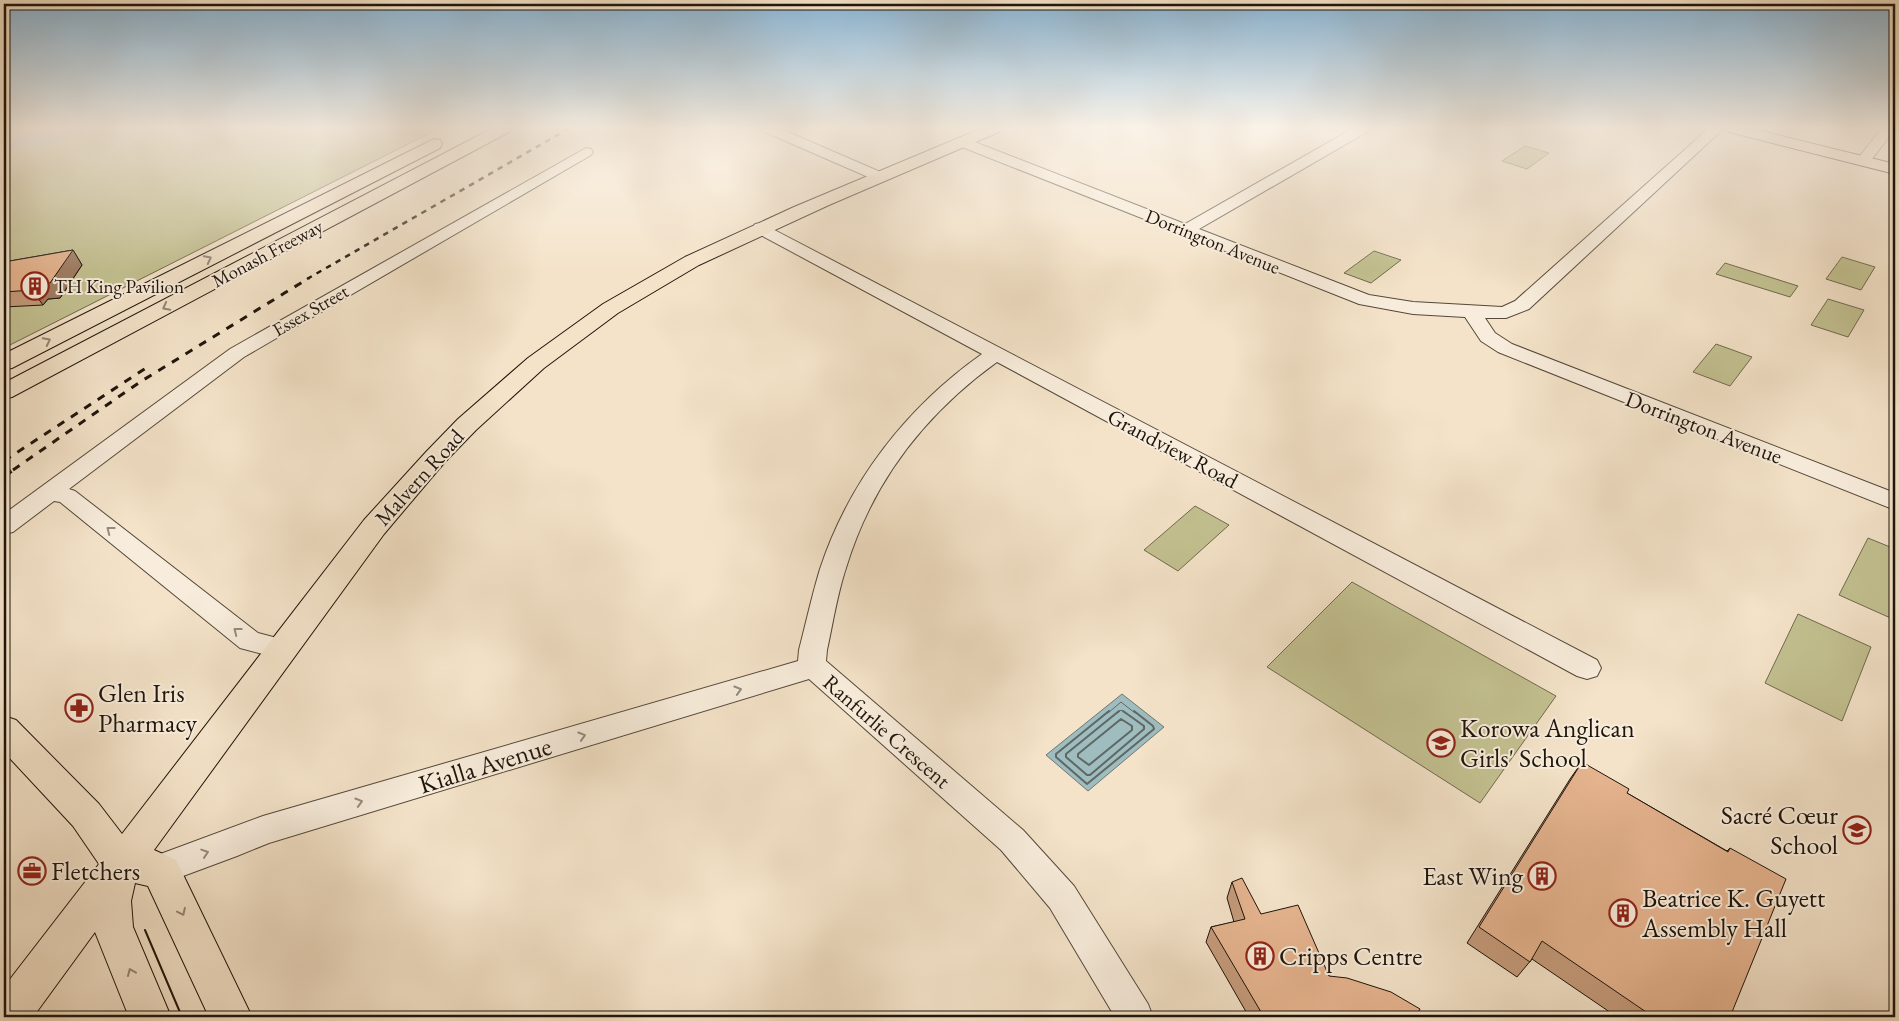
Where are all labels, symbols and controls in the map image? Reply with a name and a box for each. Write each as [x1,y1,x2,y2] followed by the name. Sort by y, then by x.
[1142,203,1284,280] street label: Dorrington Avenue
[207,213,328,293] street label: Monash Freeway
[202,255,211,265] one-way arrow
[20,271,50,301] building icon: TH King Pavilion
[54,274,184,299] place label: TH King Pavilion
[268,279,353,342] street label: Essex Street
[162,301,171,311] one-way arrow
[42,337,51,347] one-way arrow
[1621,384,1787,471] street label: Dorrington Avenue
[1102,402,1244,495] street label: Grandview Road
[368,422,471,532] street label: Malvern Road
[107,528,116,536] one-way arrow
[234,628,243,636] one-way arrow
[817,668,957,795] street label: Ranfurlie Crescent
[98,676,197,740] place label: Glen Iris Pharmacy
[733,685,741,695] one-way arrow
[64,693,94,723] pharmacy icon: Glen Iris Pharmacy
[1460,711,1635,775] place label: Korowa Anglican Girls' School
[1426,728,1456,758] school or university icon: Korowa Anglican Girls' School
[414,729,556,801] street label: Kialla Avenue
[577,732,585,742] one-way arrow
[354,798,362,808] one-way arrow
[1721,798,1838,862] place label: Sacré Cœur School
[1842,815,1872,845] school or university icon: Sacré Cœur School
[200,849,209,859] one-way arrow
[51,854,140,888] place label: Fletchers
[17,856,47,886] office icon: Fletchers
[1422,859,1524,893] place label: East Wing
[1527,861,1557,891] building icon: East Wing
[1641,881,1825,945] place label: Beatrice K. Guyett Assembly Hall
[1608,898,1638,928] building icon: Beatrice K. Guyett Assembly Hall
[176,907,186,916] one-way arrow
[1279,939,1422,973] place label: Cripps Centre
[1245,941,1275,971] building icon: Cripps Centre
[126,968,137,977] one-way arrow

